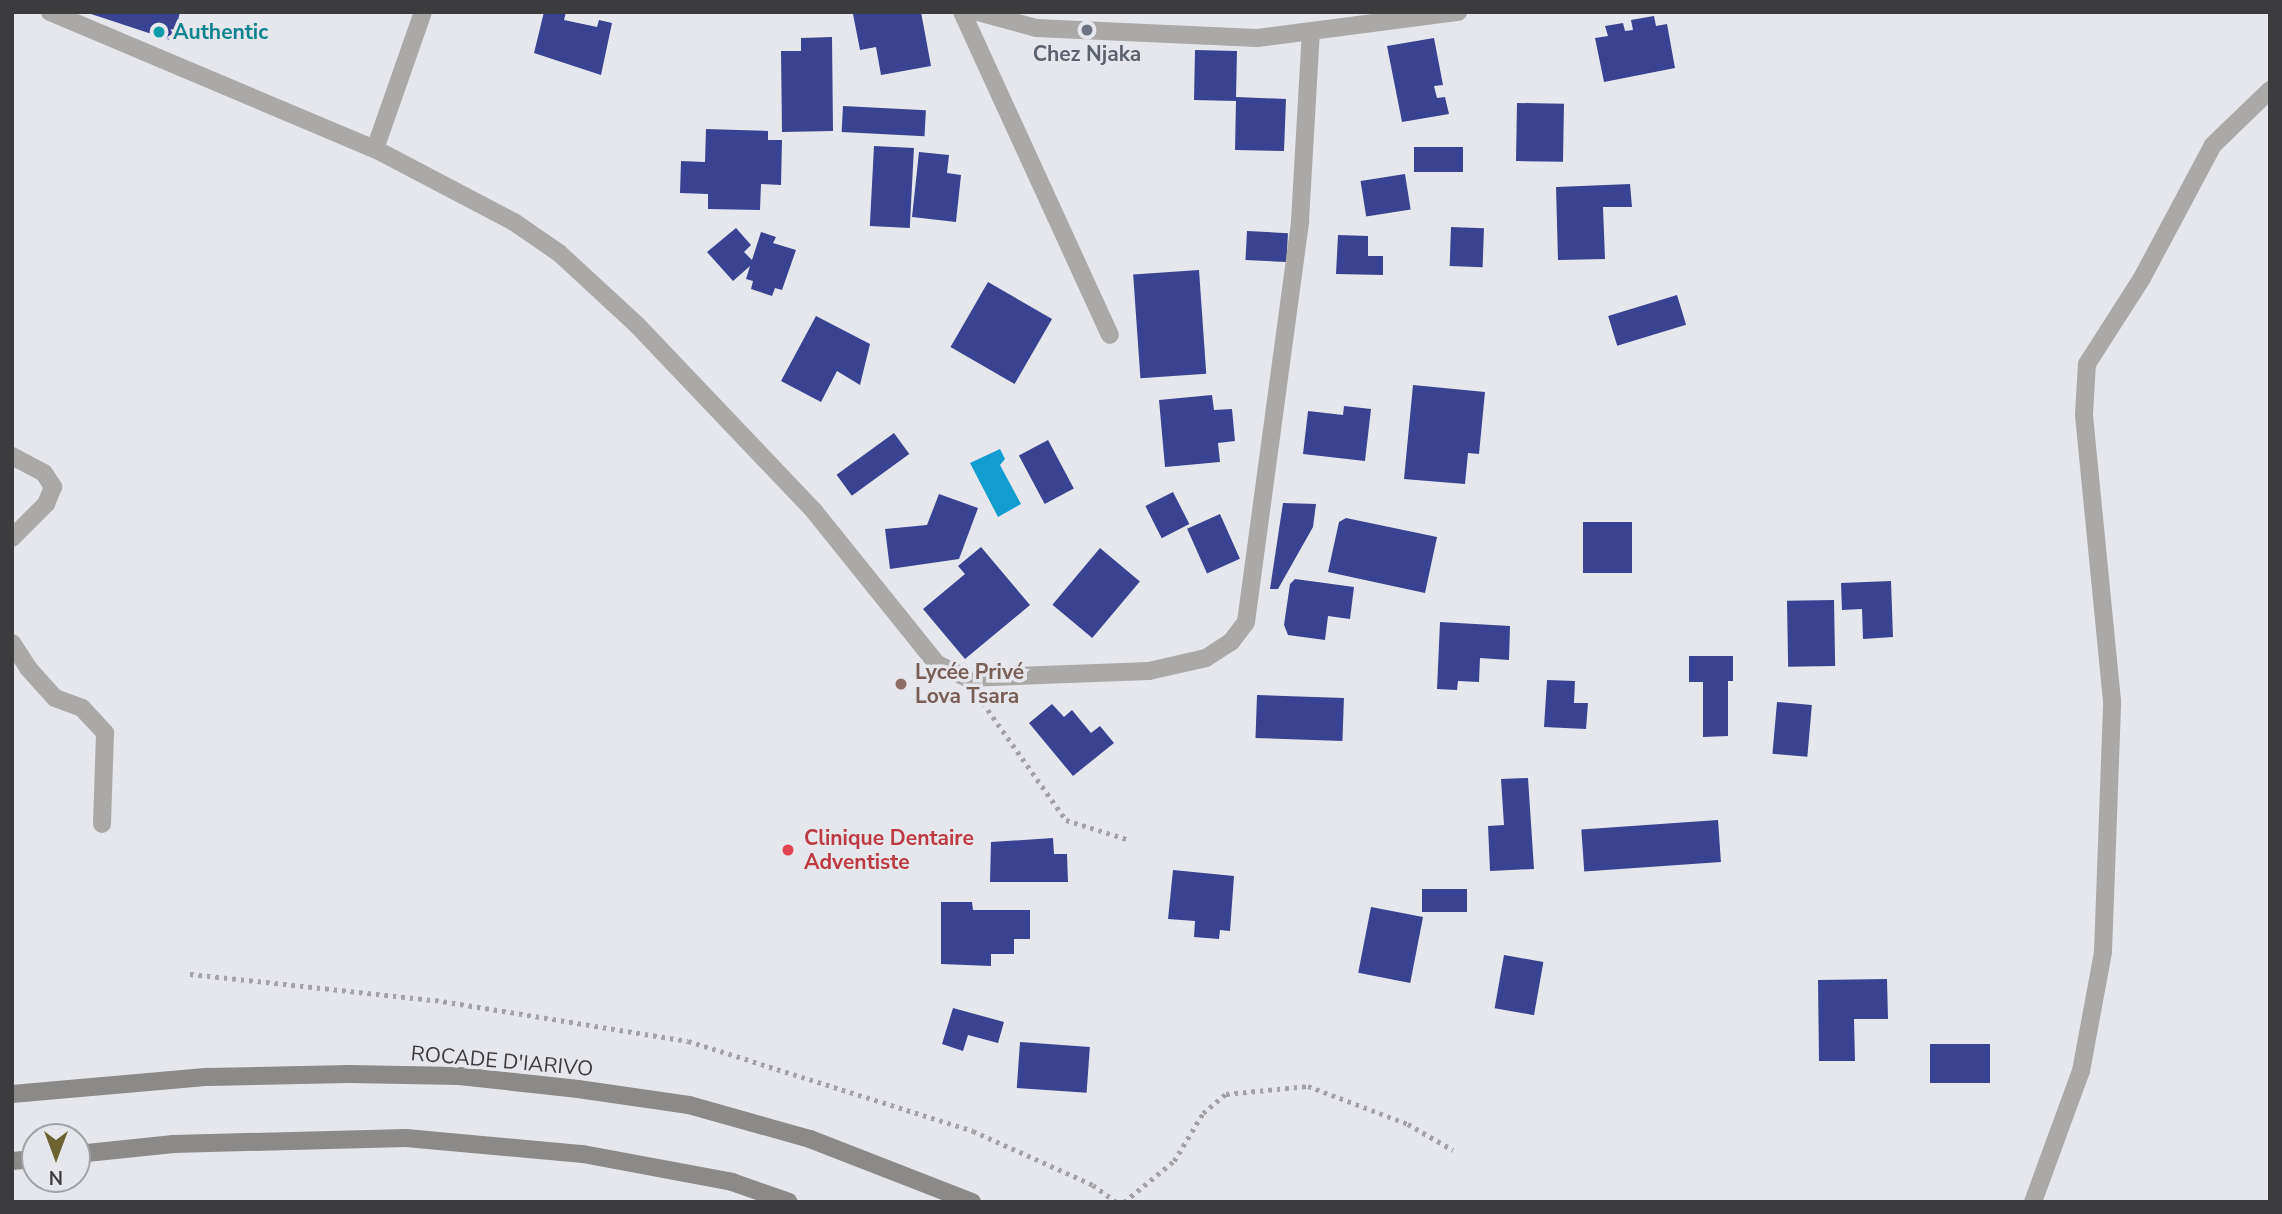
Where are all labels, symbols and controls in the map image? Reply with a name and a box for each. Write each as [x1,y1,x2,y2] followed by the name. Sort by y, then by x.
[173,19,268,45] place label: Authentic
[1079,22,1095,38] marker: Chez Njaka
[151,24,167,40] marker: Authentic
[1033,41,1141,67] place label: Chez Njaka
[915,659,1024,709] place label: Lycée Privé Lova Tsara
[893,676,909,692] marker: Lycée Privé Lova Tsara
[804,825,974,875] place label: Clinique Dentaire Adventiste
[778,840,798,860] marker: Clinique Dentaire Adventiste
[410,1040,594,1082] street label: ROCADE D'IARIVO
[21,1123,91,1193] north arrow
[49,1164,63,1190] text: N

